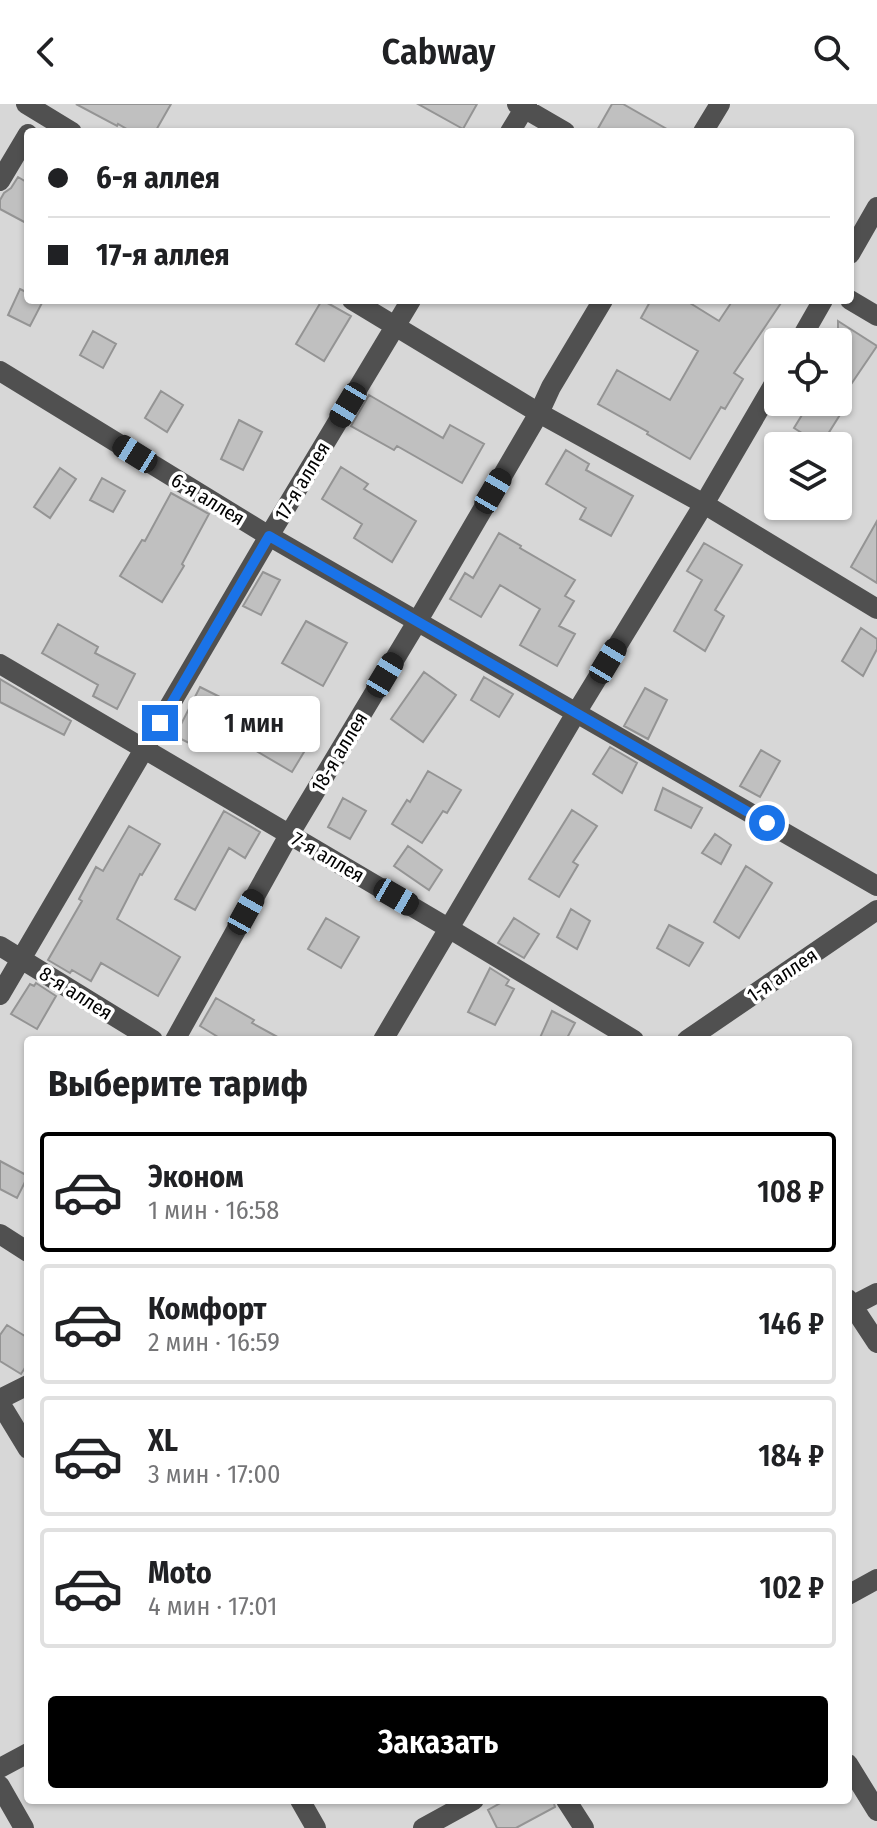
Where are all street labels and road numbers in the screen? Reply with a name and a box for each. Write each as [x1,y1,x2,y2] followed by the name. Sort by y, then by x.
[269,437,335,525] street label: 17-я аллея
[167,468,249,530] street label: 6-я аллея
[306,707,372,797] street label: 18-я аллея
[287,827,369,887] street label: 7-я аллея
[742,943,822,1007] street label: 1-я аллея
[35,961,117,1025] street label: 8-я аллея

